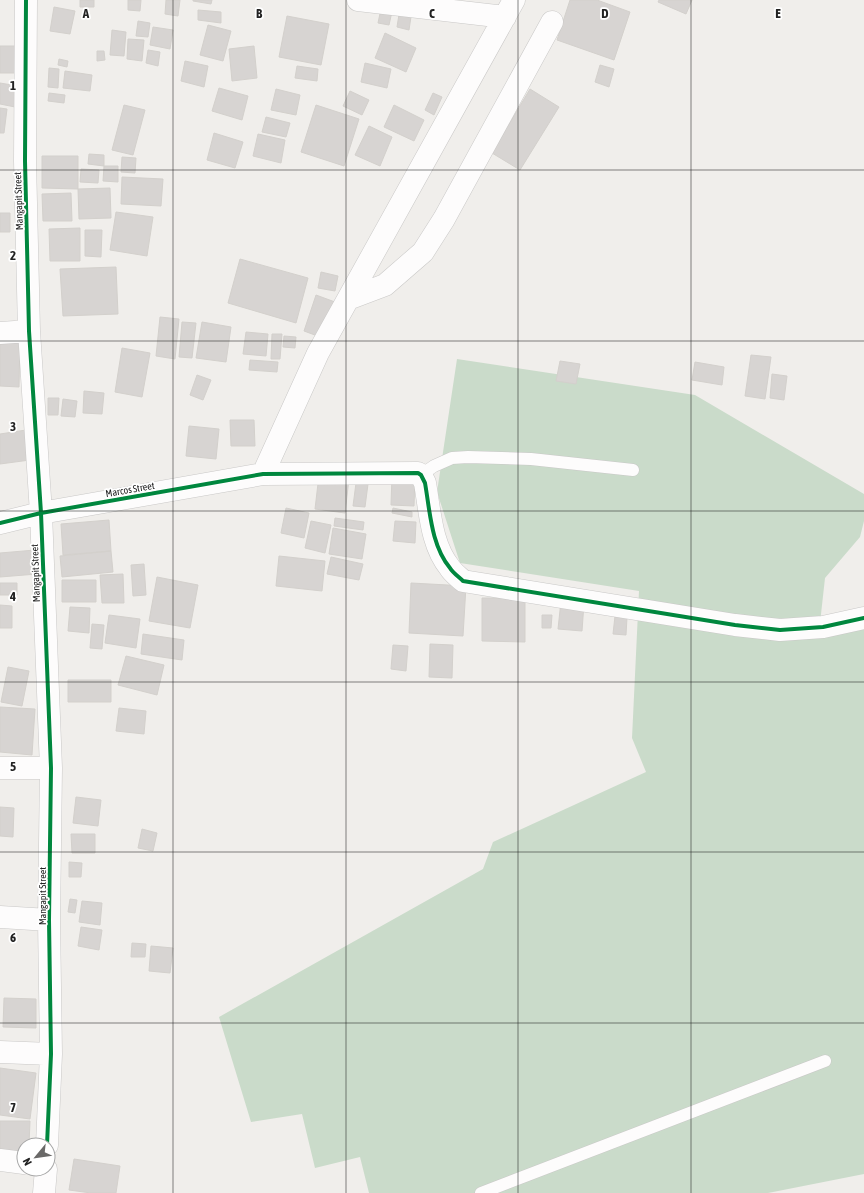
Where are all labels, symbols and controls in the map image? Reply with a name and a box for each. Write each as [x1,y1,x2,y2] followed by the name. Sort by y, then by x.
[82,6,90,21] text: A
[256,6,263,21] text: B
[429,6,435,21] text: C
[601,6,609,21] text: D
[775,6,781,21] text: E
[10,78,16,93] text: 1
[12,172,25,230] street label: Mangapit Street
[10,248,16,263] text: 2
[10,419,16,434] text: 3
[105,480,156,499] street label: Marcos Street
[29,544,42,602] street label: Mangapit Street
[9,589,16,604] text: 4
[10,759,16,774] text: 5
[37,867,48,925] street label: Mangapit Street
[10,930,16,945] text: 6
[10,1100,16,1115] text: 7
[16,1137,56,1177] north arrow
[20,1156,34,1168] text: N

